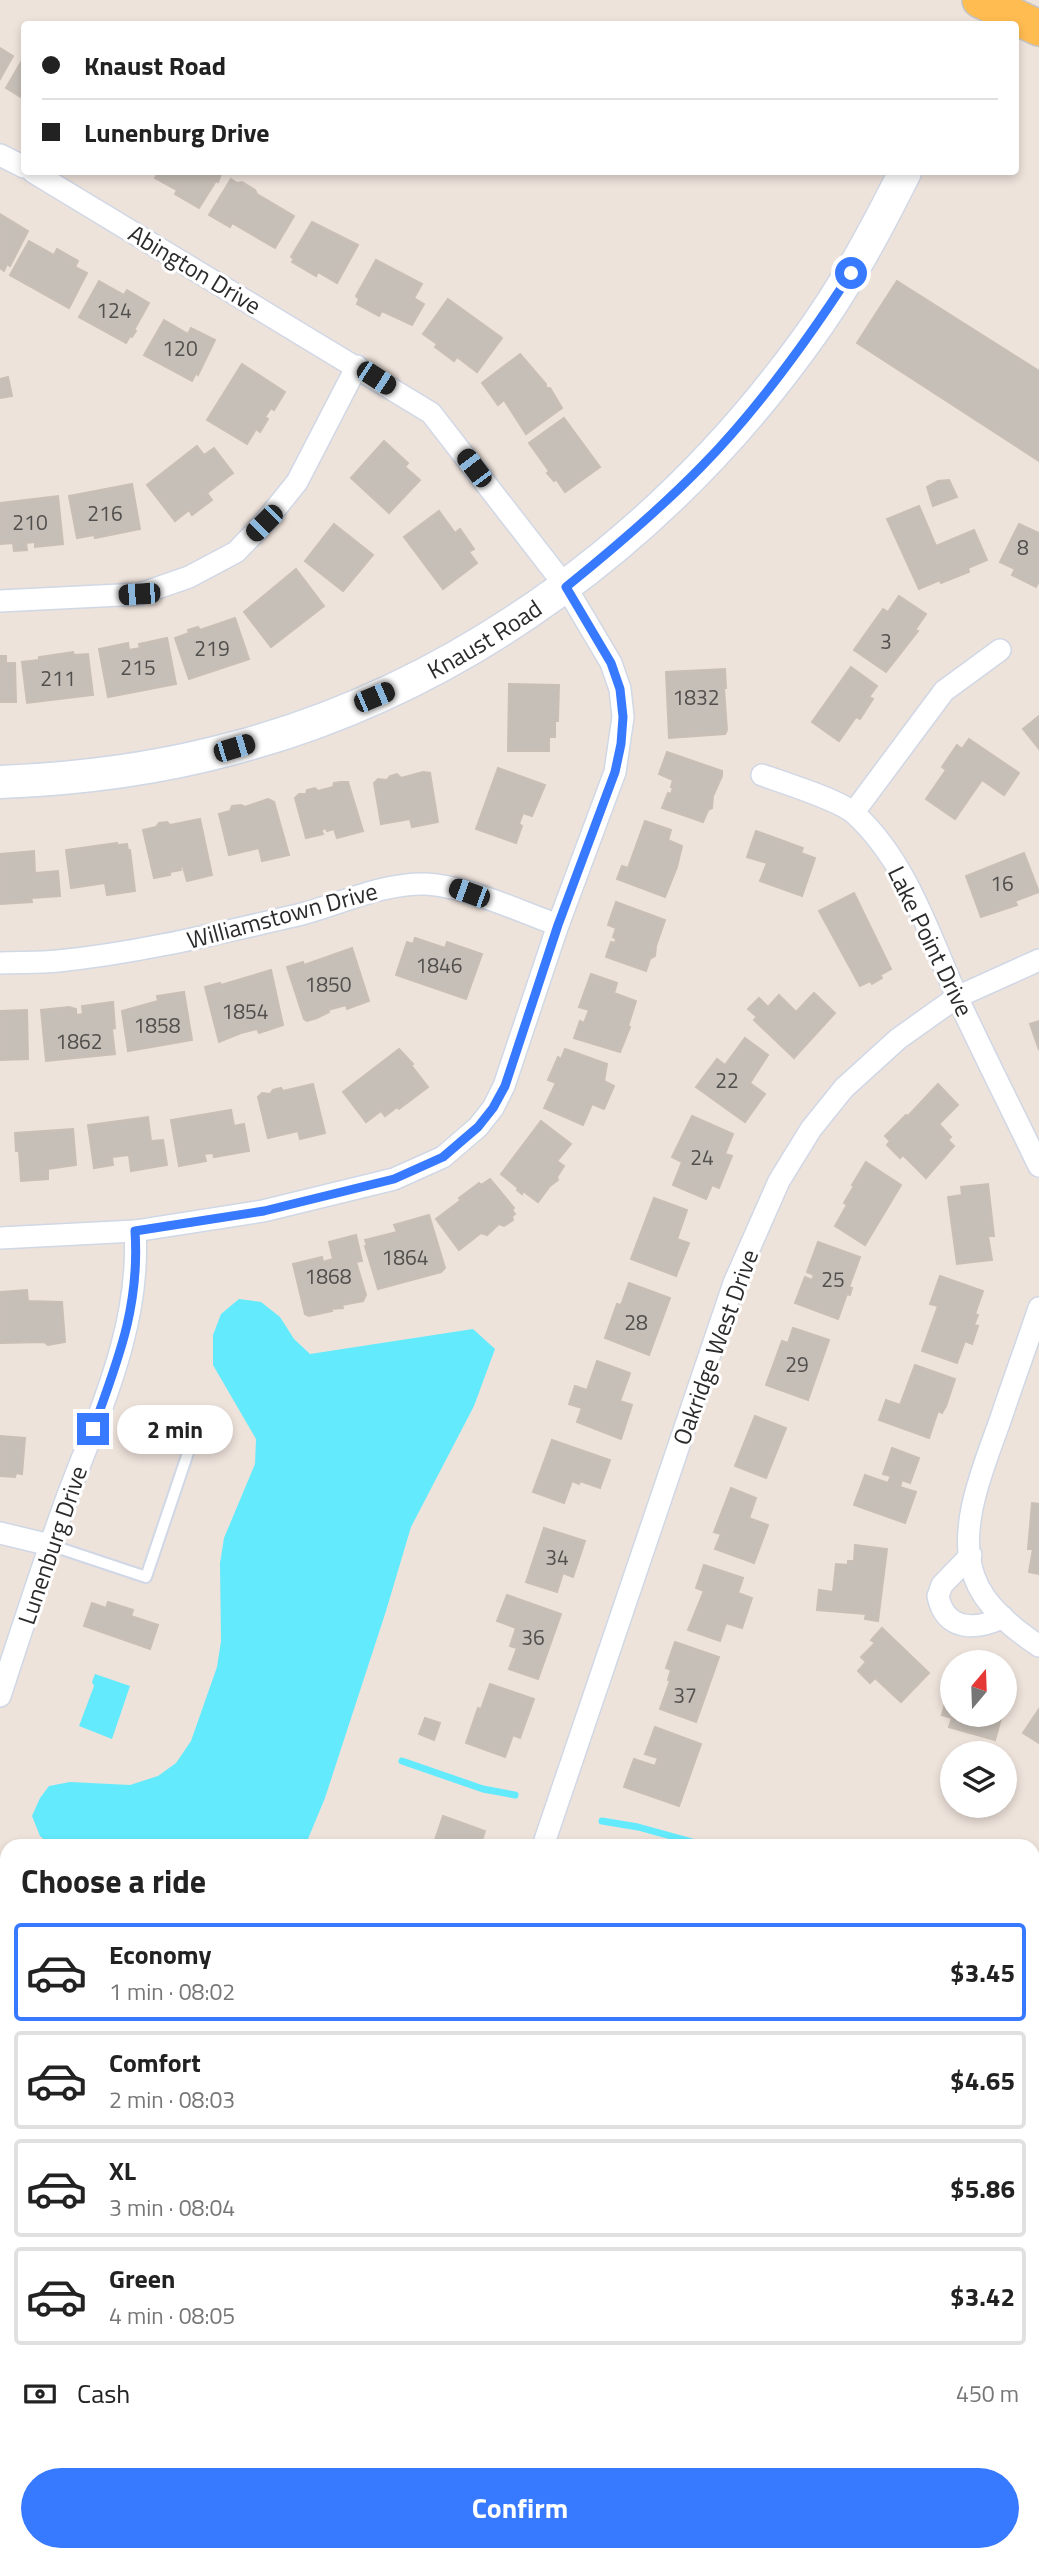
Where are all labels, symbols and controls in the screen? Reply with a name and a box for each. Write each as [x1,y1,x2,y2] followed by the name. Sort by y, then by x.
[84,46,226,85] text: Knaust Road
[84,113,269,152] text: Lunenburg Drive
[122,215,268,323] street label: Abington Drive
[835,257,867,289] route start
[96,294,132,326] house number: 124
[162,332,198,364] house number: 120
[353,358,400,398] car
[453,445,496,491] car
[87,497,123,529] house number: 216
[242,501,287,545] car
[12,506,48,538] house number: 210
[1017,531,1029,563] house number: 8
[118,582,161,606] car
[421,590,549,688] street label: Knaust Road
[880,625,892,657] house number: 3
[194,632,230,664] house number: 219
[120,651,156,683] house number: 215
[40,662,76,694] house number: 211
[351,679,398,715] car
[672,681,720,713] house number: 1832
[211,732,258,764] car
[879,860,983,1022] street label: Lake Point Drive
[990,867,1014,899] house number: 16
[183,872,381,958] street label: Williamstown Drive
[446,876,493,910] car
[415,949,463,981] house number: 1846
[304,968,352,1000] house number: 1850
[221,995,269,1027] house number: 1854
[133,1009,181,1041] house number: 1858
[55,1025,103,1057] house number: 1862
[715,1064,739,1096] house number: 22
[690,1141,714,1173] house number: 24
[381,1241,429,1273] house number: 1864
[663,1244,767,1450] street label: Oakridge West Drive
[304,1260,352,1292] house number: 1868
[821,1263,845,1295] house number: 25
[624,1306,648,1338] house number: 28
[785,1348,809,1380] house number: 29
[118,1404,233,1454] callout: 2 min
[147,1412,203,1447] text: 2 min
[77,1413,109,1445] route end
[8,1461,96,1629] street label: Lunenburg Drive
[545,1541,569,1573] house number: 34
[521,1621,545,1653] house number: 36
[940,1650,1017,1727] north arrow
[940,1650,1017,1818] map controls
[673,1679,697,1711] house number: 37
[940,1741,1017,1818] button: layers
[21,1857,206,1905] text: Choose a ride
[109,1935,211,1974] text: Economy
[25,1941,88,2004] icon: car
[950,1953,1015,1992] text: $3.45
[109,1974,235,2009] text: 1 min · 08:02
[109,2043,201,2082] text: Comfort
[25,2049,88,2112] icon: car
[950,2061,1015,2100] text: $4.65
[109,2082,235,2117] text: 2 min · 08:03
[109,2151,136,2190] text: XL
[25,2157,88,2220] icon: car
[950,2169,1015,2208] text: $5.86
[109,2190,235,2225] text: 3 min · 08:04
[109,2259,175,2298] text: Green
[25,2265,88,2328] icon: car
[950,2277,1015,2316] text: $3.42
[109,2298,235,2333] text: 4 min · 08:05
[77,2374,130,2413] text: Cash
[21,2375,59,2413] icon: cash
[956,2376,1019,2411] text: 450 m
[21,2468,1019,2548] button: Confirm

